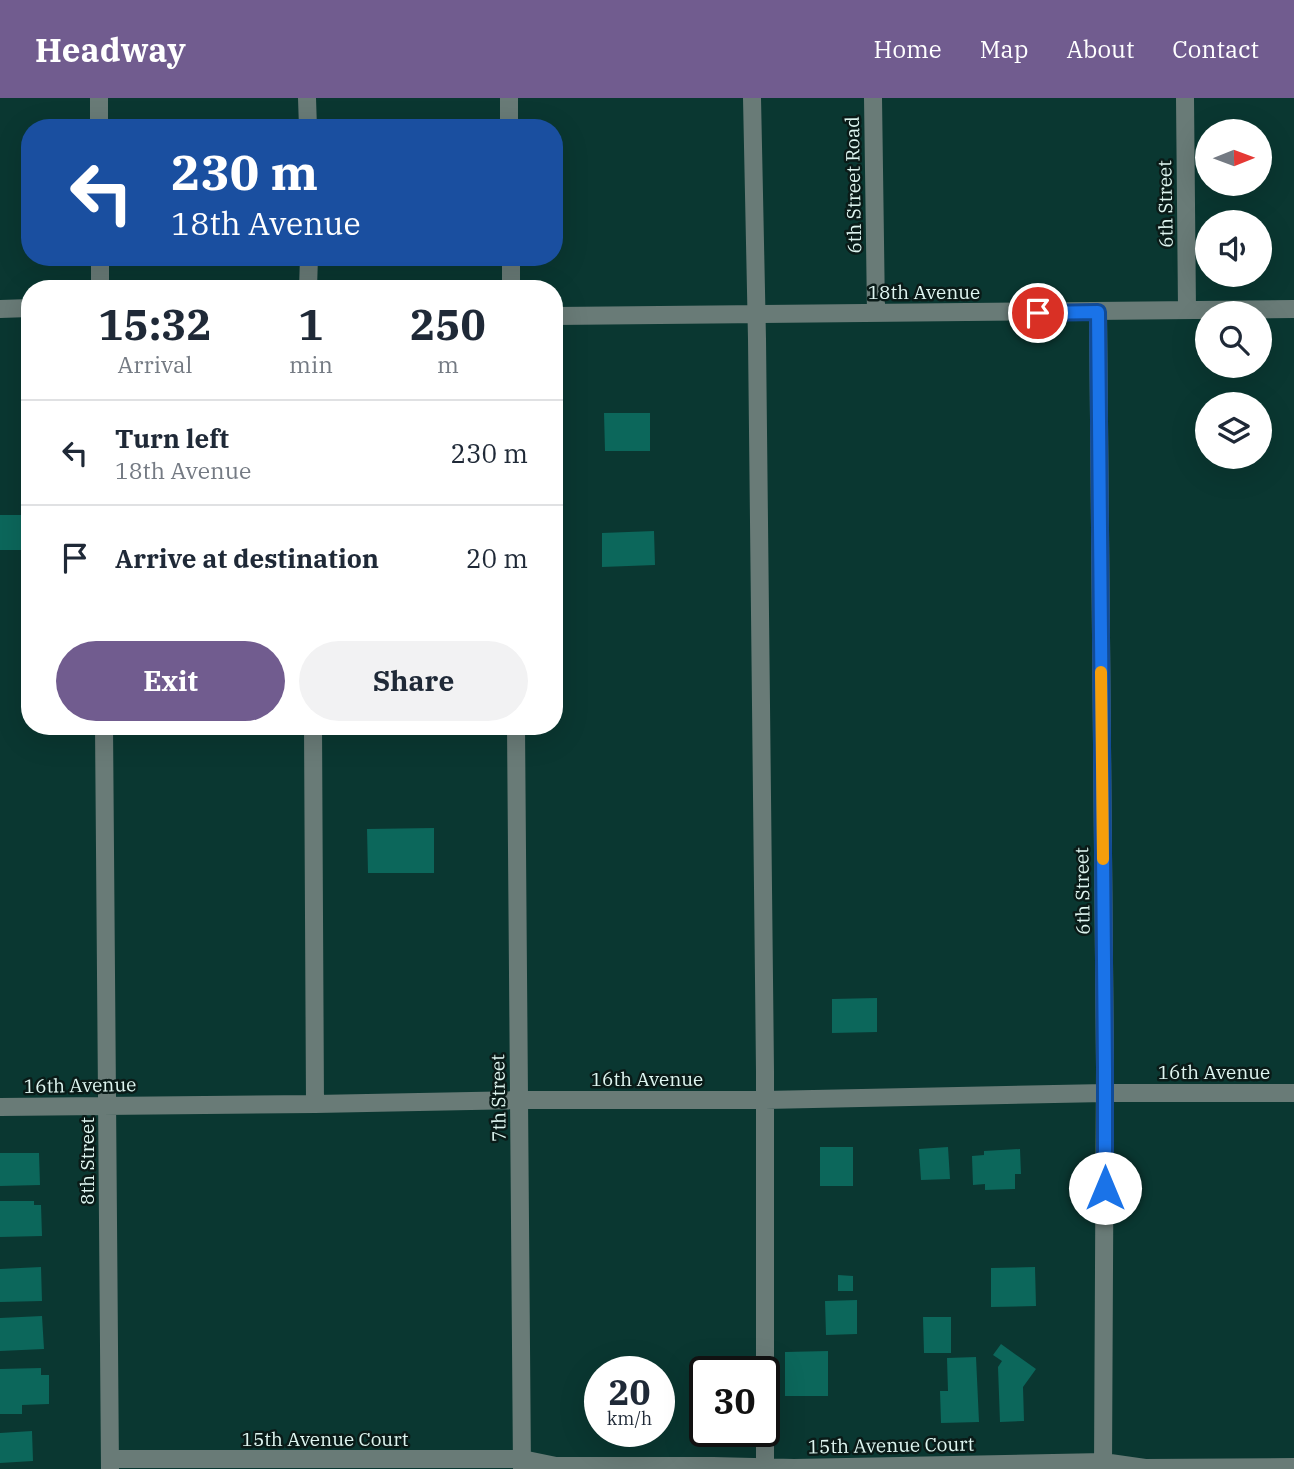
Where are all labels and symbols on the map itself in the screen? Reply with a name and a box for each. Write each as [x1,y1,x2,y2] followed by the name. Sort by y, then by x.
[840,116,866,254] street label: 6th Street Road
[1195,119,1272,196] north arrow
[1152,160,1178,248] street label: 6th Street
[868,280,980,304] street label: 18th Avenue
[1008,283,1068,343] pin
[1069,847,1095,935] street label: 6th Street
[485,1054,511,1142] street label: 7th Street
[1158,1060,1270,1084] street label: 16th Avenue
[591,1067,703,1091] street label: 16th Avenue
[24,1072,136,1098] street label: 16th Avenue
[75,1117,99,1205] street label: 8th Street
[1068,1151,1142,1225] position arrow
[689,1356,780,1447] speed limit sign: 30
[242,1427,409,1451] street label: 15th Avenue Court
[807,1432,975,1458] street label: 15th Avenue Court

